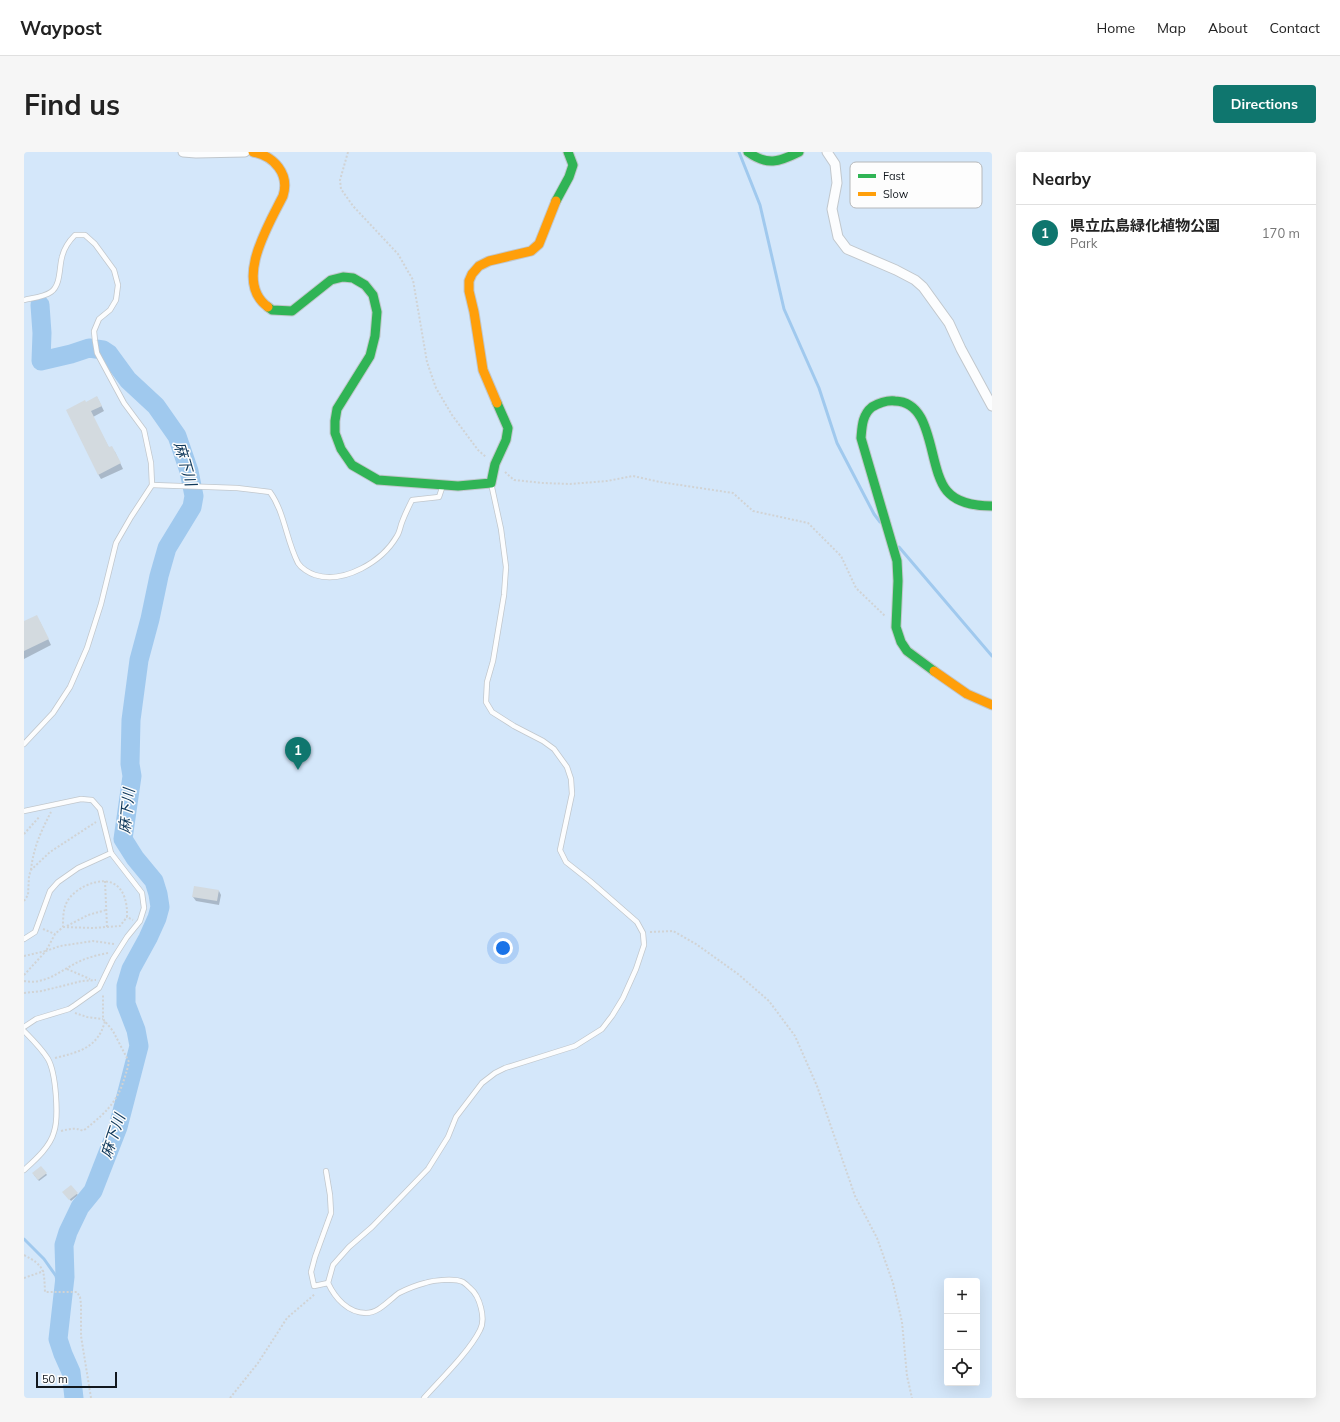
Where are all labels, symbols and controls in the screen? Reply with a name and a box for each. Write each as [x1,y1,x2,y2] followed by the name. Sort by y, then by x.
[20,16,102,40] text: Waypost
[1096,19,1135,37] text: Home
[1157,19,1186,37] text: Map
[1208,19,1248,37] text: About
[1270,19,1320,37] text: Contact
[1213,85,1316,123] button: Directions
[24,87,120,122] text: Find us
[850,162,982,208] legend
[1032,168,1091,189] text: Nearby
[883,169,905,183] text: Fast
[883,187,909,201] text: Slow
[1070,216,1220,235] text: 県立広島緑化植物公園
[1041,225,1049,241] text: 1
[1262,225,1300,241] text: 170 m
[1070,235,1097,251] text: Park
[170,440,201,490] water label: 麻下川
[285,737,311,770] pin: 1
[115,786,139,834] water label: 麻下川
[493,938,513,958] your location
[96,1110,129,1160] water label: 麻下川
[944,1278,980,1386] map controls
[944,1278,980,1314] button: +
[944,1314,980,1350] button: −
[944,1350,980,1386] button: locate
[36,1370,117,1389] scale bar
[42,1372,68,1386] text: 50 m

